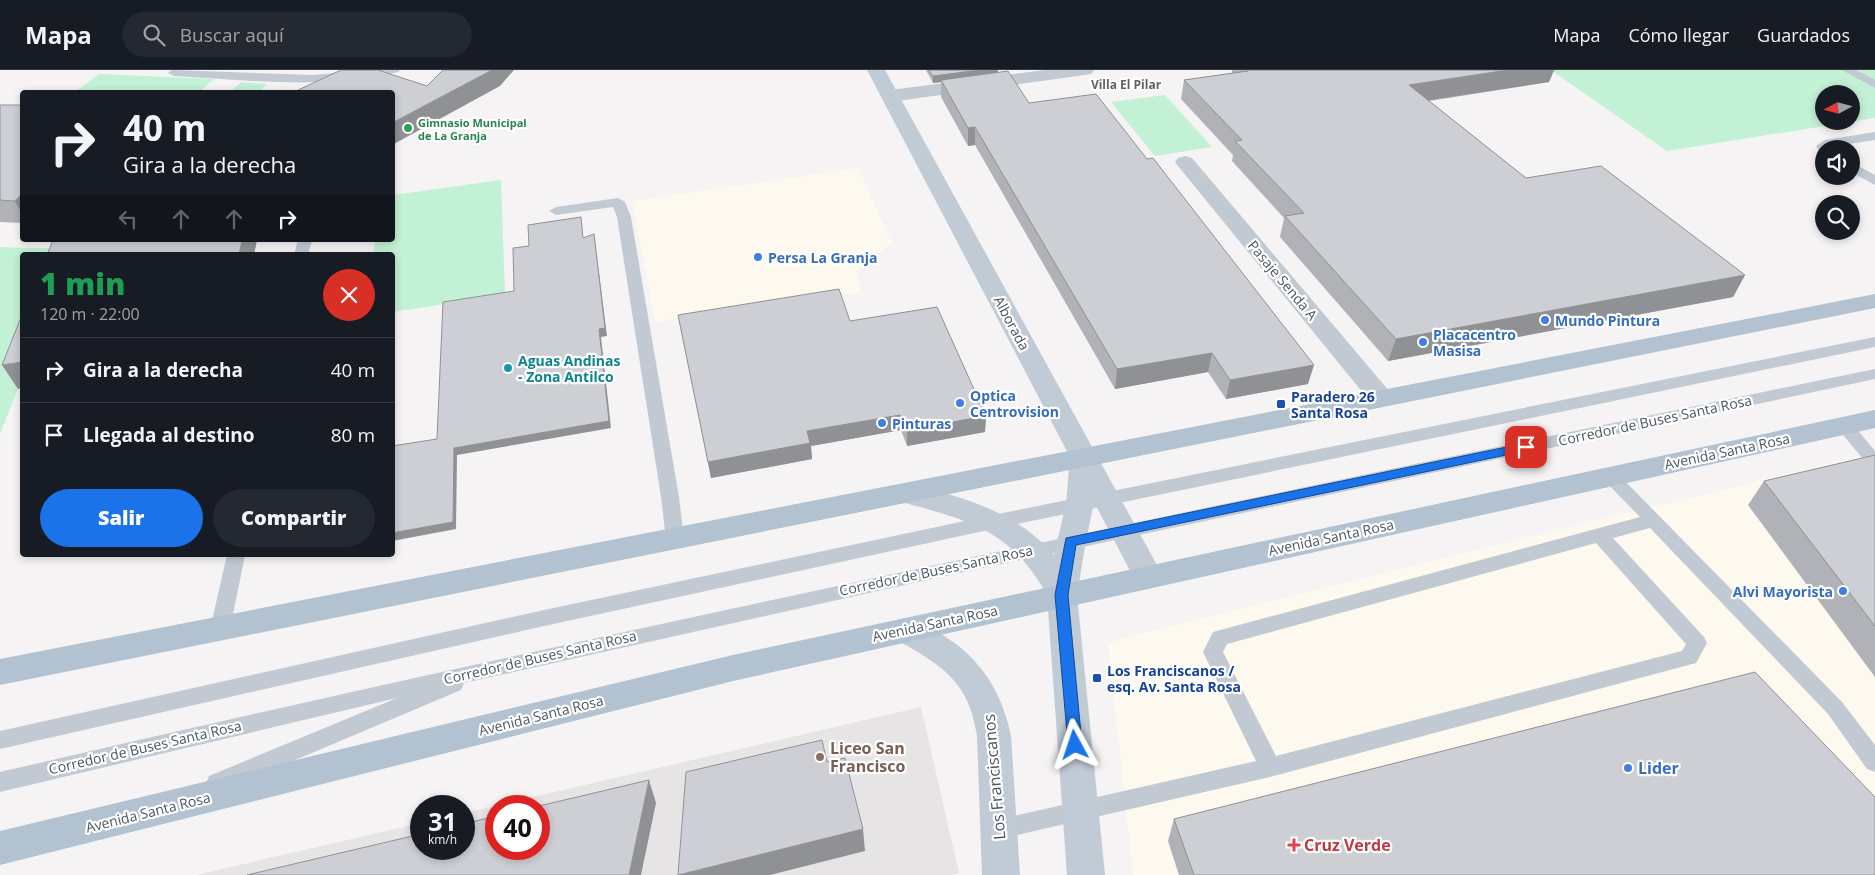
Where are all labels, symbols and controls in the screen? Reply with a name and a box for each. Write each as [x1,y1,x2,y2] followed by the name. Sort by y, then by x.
[122,12,472,57] search box
[25,18,92,51] text: Mapa
[140,21,168,49] icon: search
[180,22,284,48] text: Buscar aquí
[1553,23,1600,47] text: Mapa
[1628,23,1729,47] text: Cómo llegar
[1757,23,1850,47] text: Guardados
[1091,76,1162,93] district label: Villa El Pilar
[1815,85,1860,130] north arrow
[1815,85,1860,240] map controls
[123,104,206,151] text: 40 m
[40,110,105,175] icon: right
[418,115,527,143] place label: Gimnasio Municipal de La Granja
[402,122,414,134] marker: Gimnasio Municipal de La Granja
[1815,140,1860,185] button: sound
[123,149,296,179] text: Gira a la derecha
[1815,195,1860,240] button: search
[114,205,142,233] icon: left
[167,205,195,233] icon: ahead
[220,205,248,233] icon: ahead
[273,205,301,233] icon: right
[1244,236,1322,324] street label: Pasaje Senda A
[768,248,877,267] place label: Persa La Granja
[752,251,764,263] marker: Persa La Granja
[40,263,125,304] text: 1 min
[323,269,375,321] button: close
[990,292,1034,354] street label: Alborada
[40,303,140,325] text: 120 m · 22:00
[1555,311,1660,330] place label: Mundo Pintura
[1539,314,1551,326] marker: Mundo Pintura
[1433,325,1516,360] place label: Placacentro Masisa
[1417,336,1429,348] marker: Placacentro Masisa
[518,351,620,386] place label: Aguas Andinas - Zona Antilco
[40,356,68,384] icon: right
[83,357,243,383] text: Gira a la derecha
[331,357,375,383] text: 40 m
[502,362,514,374] marker: Aguas Andinas - Zona Antilco
[970,386,1059,421] place label: Optica Centrovision
[1291,387,1375,422] place label: Paradero 26 Santa Rosa
[1556,390,1754,450] street label: Corredor de Buses Santa Rosa
[954,397,966,409] marker: Optica Centrovision
[1275,398,1287,410] marker: Paradero 26 Santa Rosa
[892,414,951,433] place label: Pinturas
[876,417,888,429] marker: Pinturas
[40,421,68,449] icon: arrive
[83,422,255,448] text: Llegada al destino
[331,422,375,448] text: 80 m
[1505,426,1547,468] pin
[1663,428,1791,474] street label: Avenida Santa Rosa
[1512,433,1540,461] icon: arrive
[40,489,203,547] button: Salir
[213,489,375,547] button: Compartir
[1267,514,1395,560] street label: Avenida Santa Rosa
[837,540,1035,600] street label: Corredor de Buses Santa Rosa
[1733,582,1833,601] place label: Alvi Mayorista
[1837,585,1849,597] marker: Alvi Mayorista
[871,600,999,646] street label: Avenida Santa Rosa
[442,626,638,688] street label: Corredor de Buses Santa Rosa
[1107,661,1241,696] place label: Los Franciscanos / esq. Av. Santa Rosa
[1091,672,1103,684] marker: Los Franciscanos / esq. Av. Santa Rosa
[477,690,605,740] street label: Avenida Santa Rosa
[978,713,1010,841] street label: Los Franciscanos
[47,716,243,778] street label: Corredor de Buses Santa Rosa
[1048,718,1100,770] position arrow
[830,737,906,777] place label: Liceo San Francisco
[814,751,826,763] marker: Liceo San Francisco
[1638,757,1679,779] place label: Lider
[1622,762,1634,774] marker: Lider
[84,787,212,837] street label: Avenida Santa Rosa
[485,795,550,860] speed limit sign: 40
[428,804,457,838] text: 31
[428,831,457,848] text: km/h
[1304,834,1391,856] place label: Cruz Verde
[1288,839,1300,851] marker: Cruz Verde

